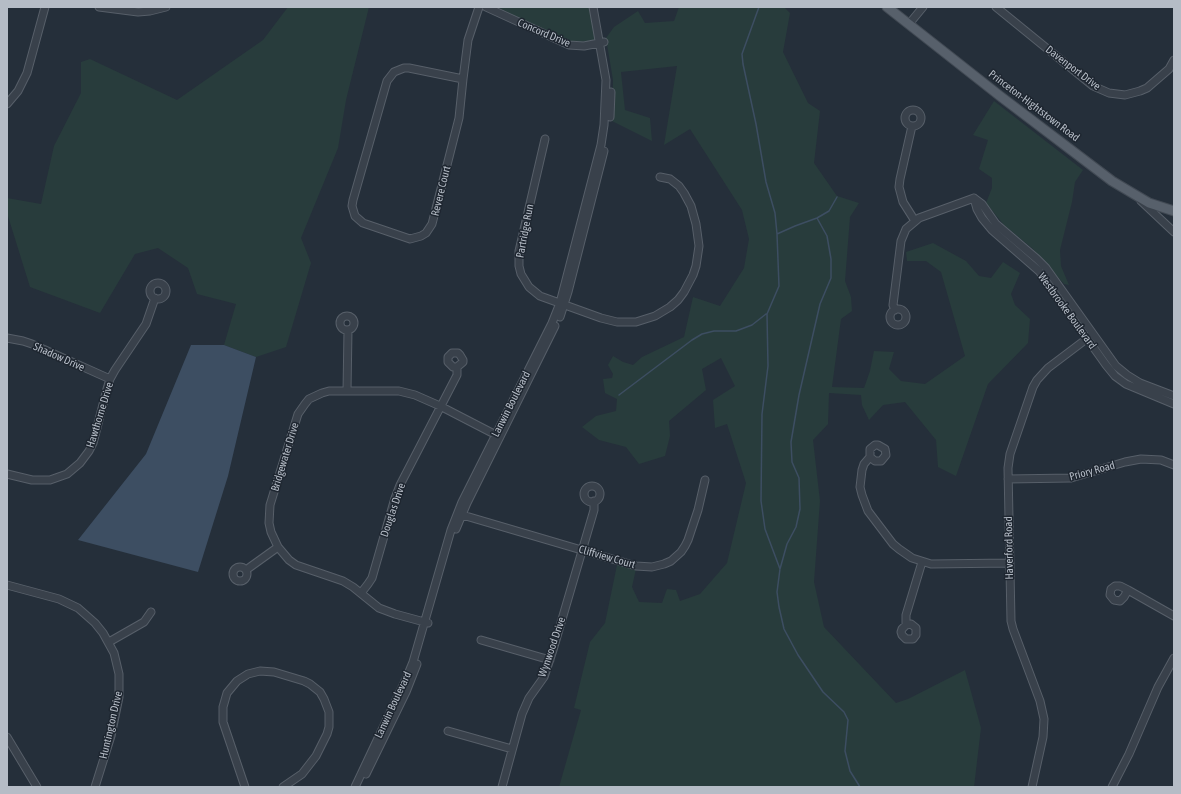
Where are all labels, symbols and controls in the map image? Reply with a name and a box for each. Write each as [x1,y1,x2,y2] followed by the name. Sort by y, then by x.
[516,16,572,50] street label: Concord Drive
[1043,43,1103,93] street label: Davenport Drive
[986,67,1082,145] street label: Princeton-Hightstown Road
[428,165,454,217] street label: Revere Court
[513,203,537,259] street label: Partridge Run
[1035,270,1099,352] street label: Westbrooke Boulevard
[31,340,87,374] street label: Shadow Drive
[489,369,533,439] street label: Lanwin Boulevard
[84,380,116,450] street label: Hawthorne Drive
[268,421,302,493] street label: Bridgewater Drive
[1068,459,1116,483] street label: Priory Road
[378,481,408,539] street label: Douglas Drive
[1002,516,1016,580] street label: Haverford Road
[577,543,637,571] street label: Cliffview Court
[536,615,568,679] street label: Wynwood Drive
[372,670,414,740] street label: Lanwin Boulevard
[97,690,125,760] street label: Huntington Drive

